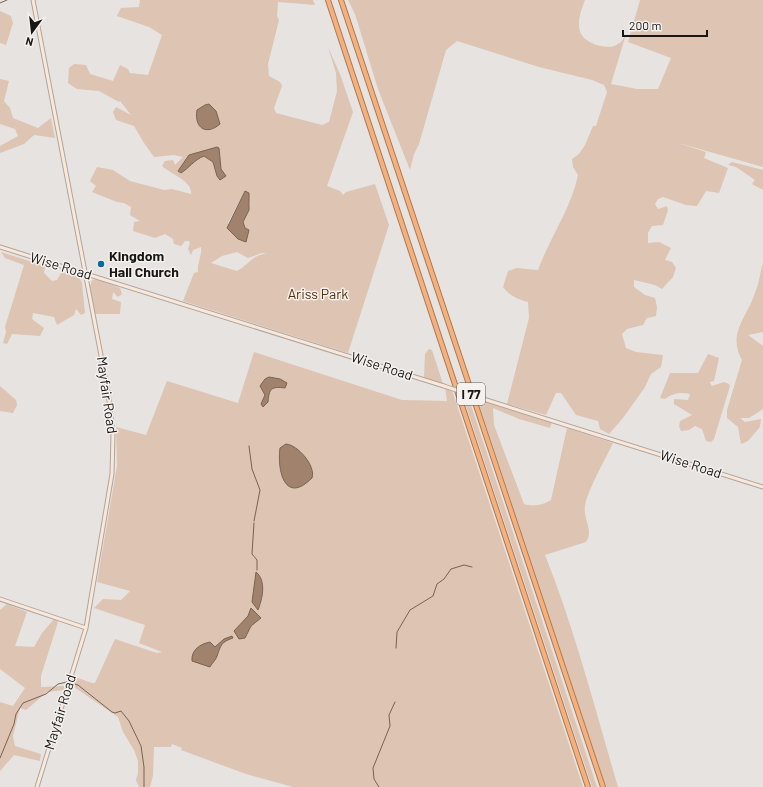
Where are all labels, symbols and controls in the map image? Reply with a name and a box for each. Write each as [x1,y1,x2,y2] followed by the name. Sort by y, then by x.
[12,12,52,52] north arrow
[623,12,707,38] scale bar
[629,18,661,32] text: 200 m
[24,35,35,49] text: N
[109,247,179,280] place label: Kingdom Hall Church
[28,248,94,283] street label: Wise Road
[96,259,106,269] marker: Kingdom Hall Church
[288,285,348,302] park label: Ariss Park
[349,348,415,383] street label: Wise Road
[94,355,121,435] street label: Mayfair Road
[457,383,485,405] road number: I 77
[658,446,724,481] street label: Wise Road
[40,672,79,752] street label: Mayfair Road

